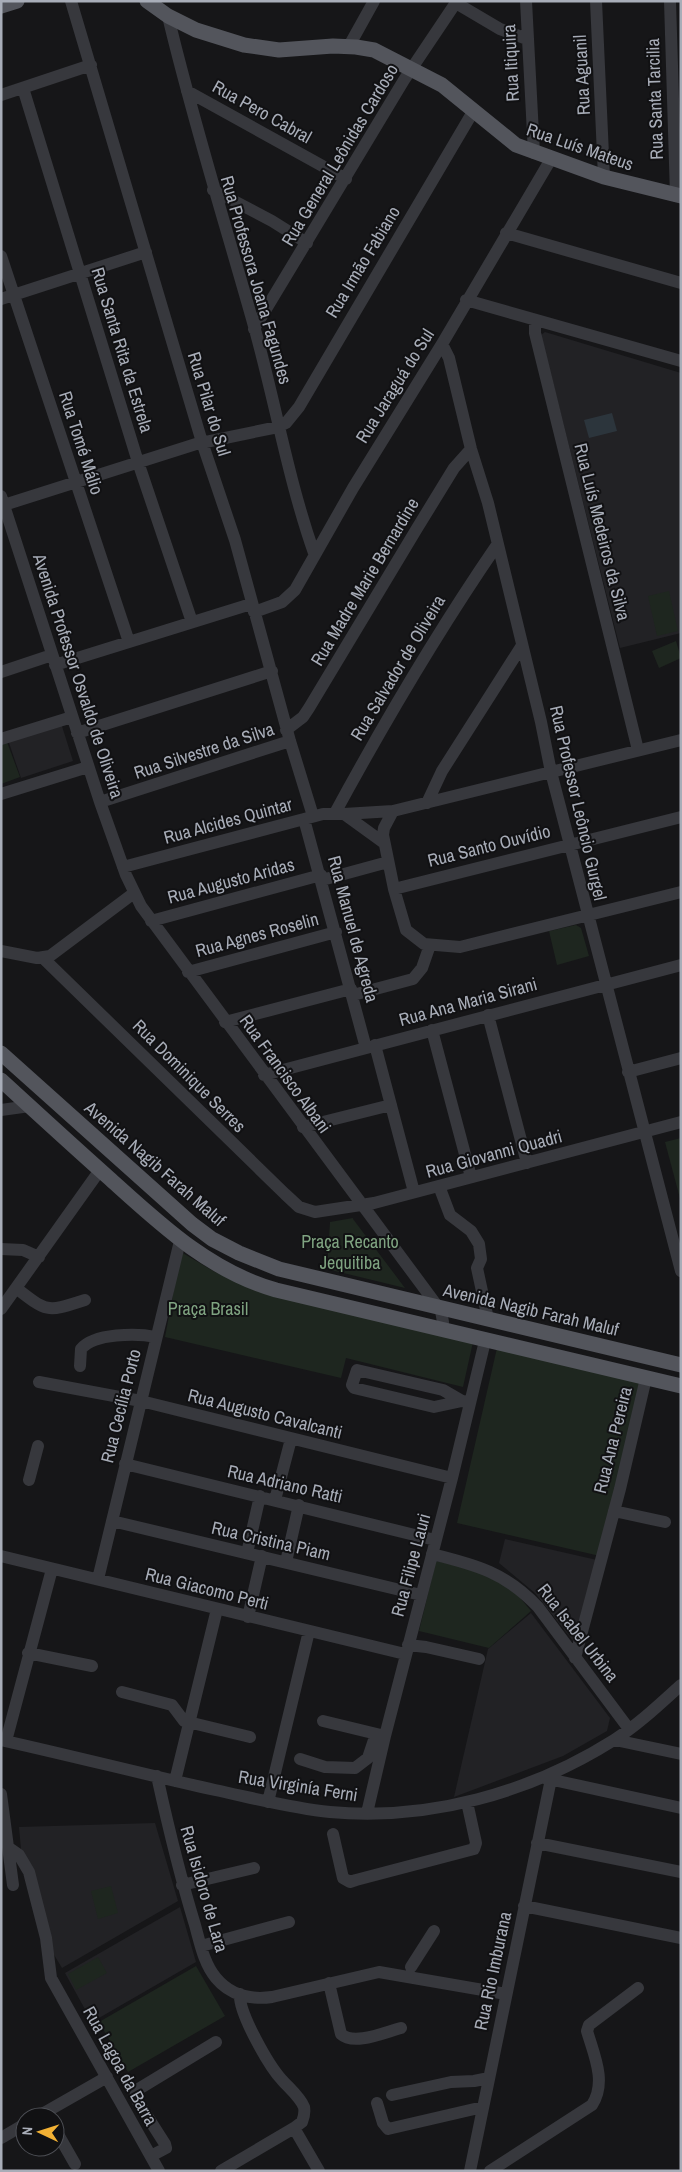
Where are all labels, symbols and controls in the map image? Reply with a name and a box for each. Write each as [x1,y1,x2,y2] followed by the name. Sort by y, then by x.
[496,24,525,102] street label: Rua Itiquira
[567,34,596,116] street label: Rua Aguanil
[640,38,669,160] street label: Rua Santa Tarcilia
[275,59,404,250] street label: Rua General Leônidas Cardoso
[208,74,316,149] street label: Rua Pero Cabral
[523,117,637,177] street label: Rua Luís Mateus
[215,173,298,387] street label: Rua Professora Joana Fagundes
[319,201,406,322] street label: Rua Irmão Fabiano
[85,264,160,436] street label: Rua Santa Rita da Estrela
[349,324,440,448] street label: Rua Jaraguá do Sul
[182,349,237,459] street label: Rua Pilar do Sul
[53,388,110,498] street label: Rua Tomé Málio
[568,440,637,623] street label: Rua Luís Medeiros da Silva
[304,493,425,670] street label: Rua Madre Marie Bernardine
[27,549,130,801] street label: Avenida Professor Osvaldo de Oliveira
[344,590,451,745] street label: Rua Salvador de Oliveira
[544,703,613,903] street label: Rua Professor Leôncio Gurgel
[131,716,277,785] street label: Rua Silvestre da Silva
[161,791,295,850] street label: Rua Alcides Quintar
[425,818,553,873] street label: Rua Santo Ouvídio
[165,852,297,909] street label: Rua Augusto Aridas
[322,853,385,1005] street label: Rua Manuel de Agreda
[193,906,321,963] street label: Rua Agnes Roselin
[396,971,540,1032] street label: Rua Ana Maria Sirani
[234,1009,337,1138] street label: Rua Francisco Albani
[127,1013,252,1138] street label: Rua Dominique Serres
[79,1095,232,1233] street label: Avenida Nagib Farah Maluf
[423,1123,565,1184] street label: Rua Giovanni Quadri
[301,1229,399,1275] park label: Praça Recanto Jequitiba
[440,1277,622,1342] street label: Avenida Nagib Farah Maluf
[168,1296,248,1321] park label: Praça Brasil
[94,1346,147,1465] street label: Rua Cecília Porto
[185,1382,345,1445] street label: Rua Augusto Cavalcanti
[587,1384,638,1496] street label: Rua Ana Pereira
[225,1458,345,1509] street label: Rua Adriano Ratti
[385,1511,436,1619] street label: Rua Filipe Lauri
[209,1515,333,1566] street label: Rua Cristina Piam
[143,1561,271,1616] street label: Rua Giacomo Perti
[532,1578,625,1687] street label: Rua Isabel Urbina
[237,1764,360,1807] street label: Rua Virginía Ferni
[174,1823,234,1955] street label: Rua Isidoro de Lara
[468,1909,517,2032] street label: Rua Rio Imburana
[77,2002,164,2130] street label: Rua Lagoa da Barra
[15,2107,65,2157] north arrow
[18,2126,36,2136] text: N

